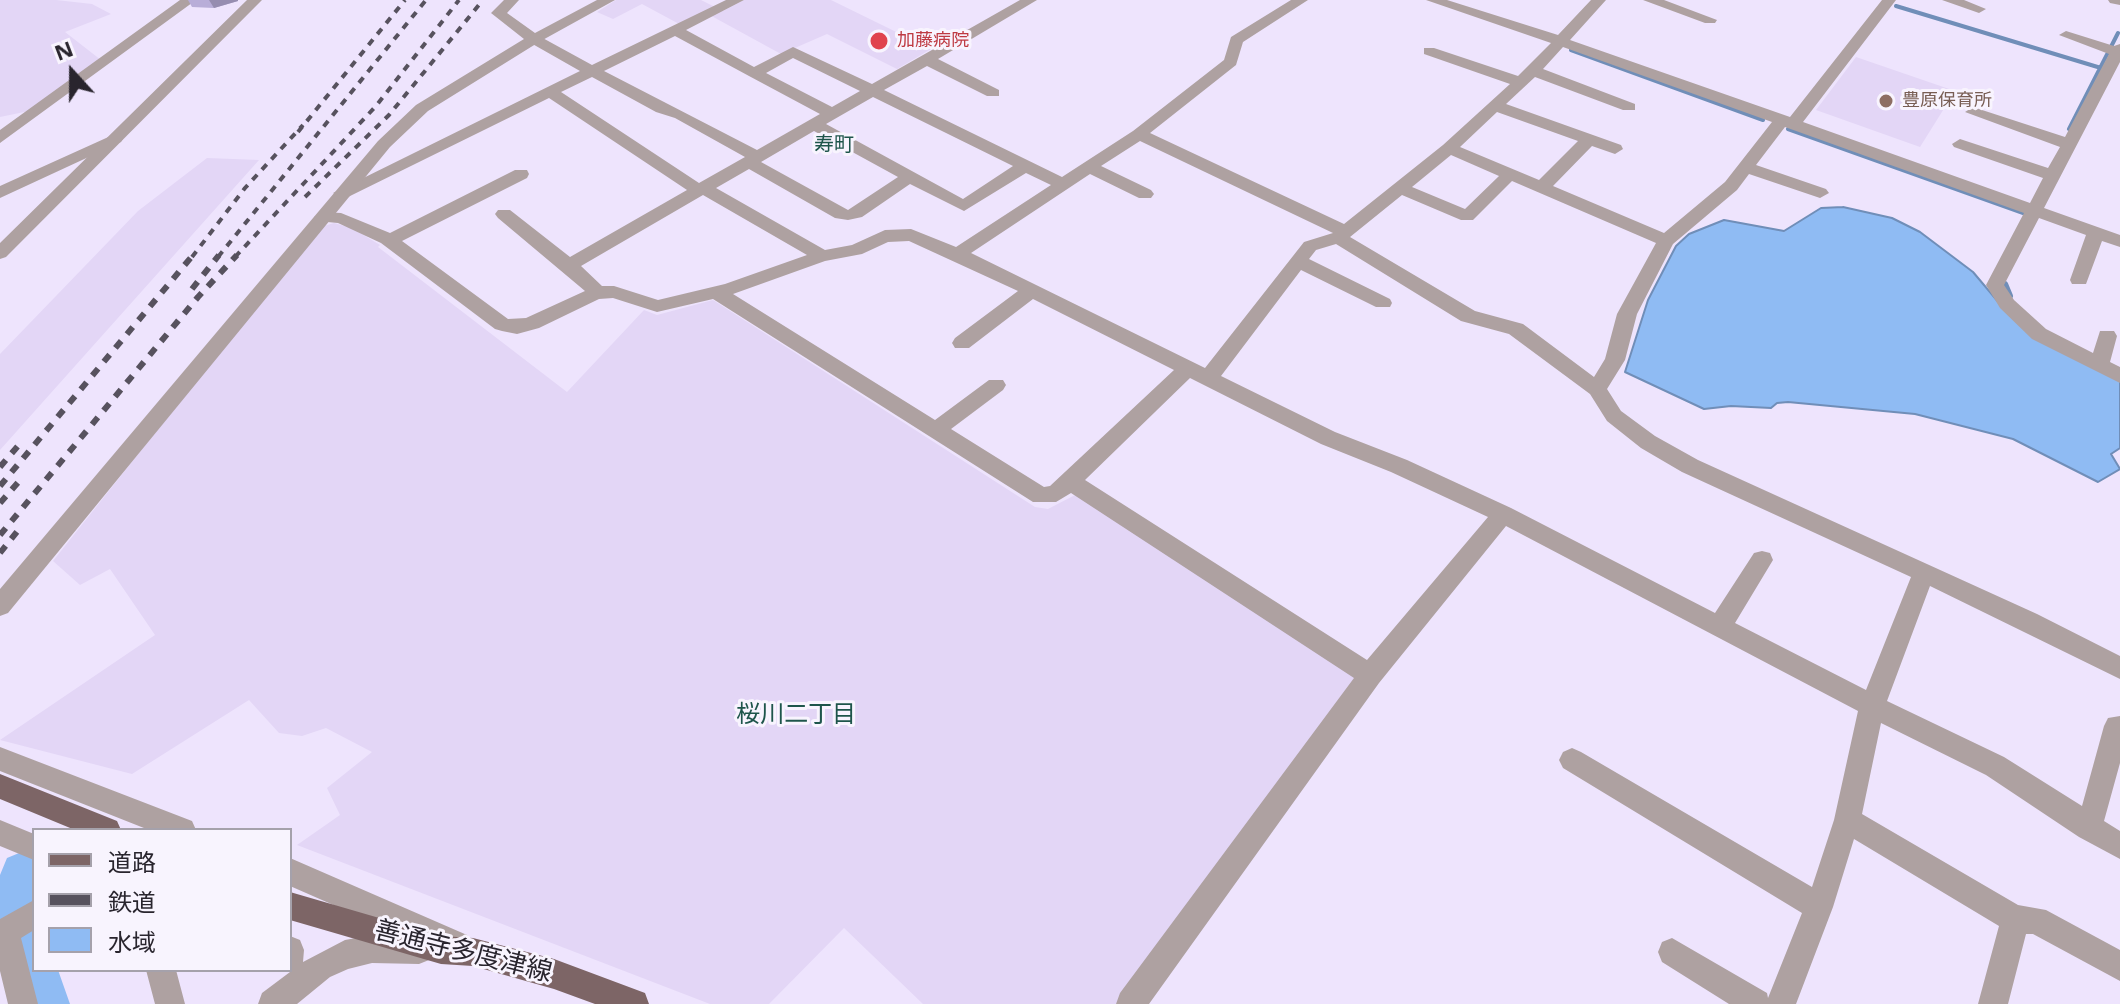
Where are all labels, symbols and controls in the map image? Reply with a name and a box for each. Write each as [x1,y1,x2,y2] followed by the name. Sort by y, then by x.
[868,30,890,52] marker: 加藤病院
[897,30,969,52] place label: 加藤病院
[32,32,112,112] north arrow
[50,32,77,67] text: N
[1902,90,1992,112] place label: 豊原保育所
[1877,92,1895,110] marker: 豊原保育所
[814,133,854,157] district label: 寿町
[736,701,856,729] district label: 桜川二丁目
[32,828,292,972] legend
[108,845,156,878] text: 道路
[108,885,156,918] text: 鉄道
[371,915,555,989] street label: 善通寺多度津線
[108,925,156,958] text: 水域

